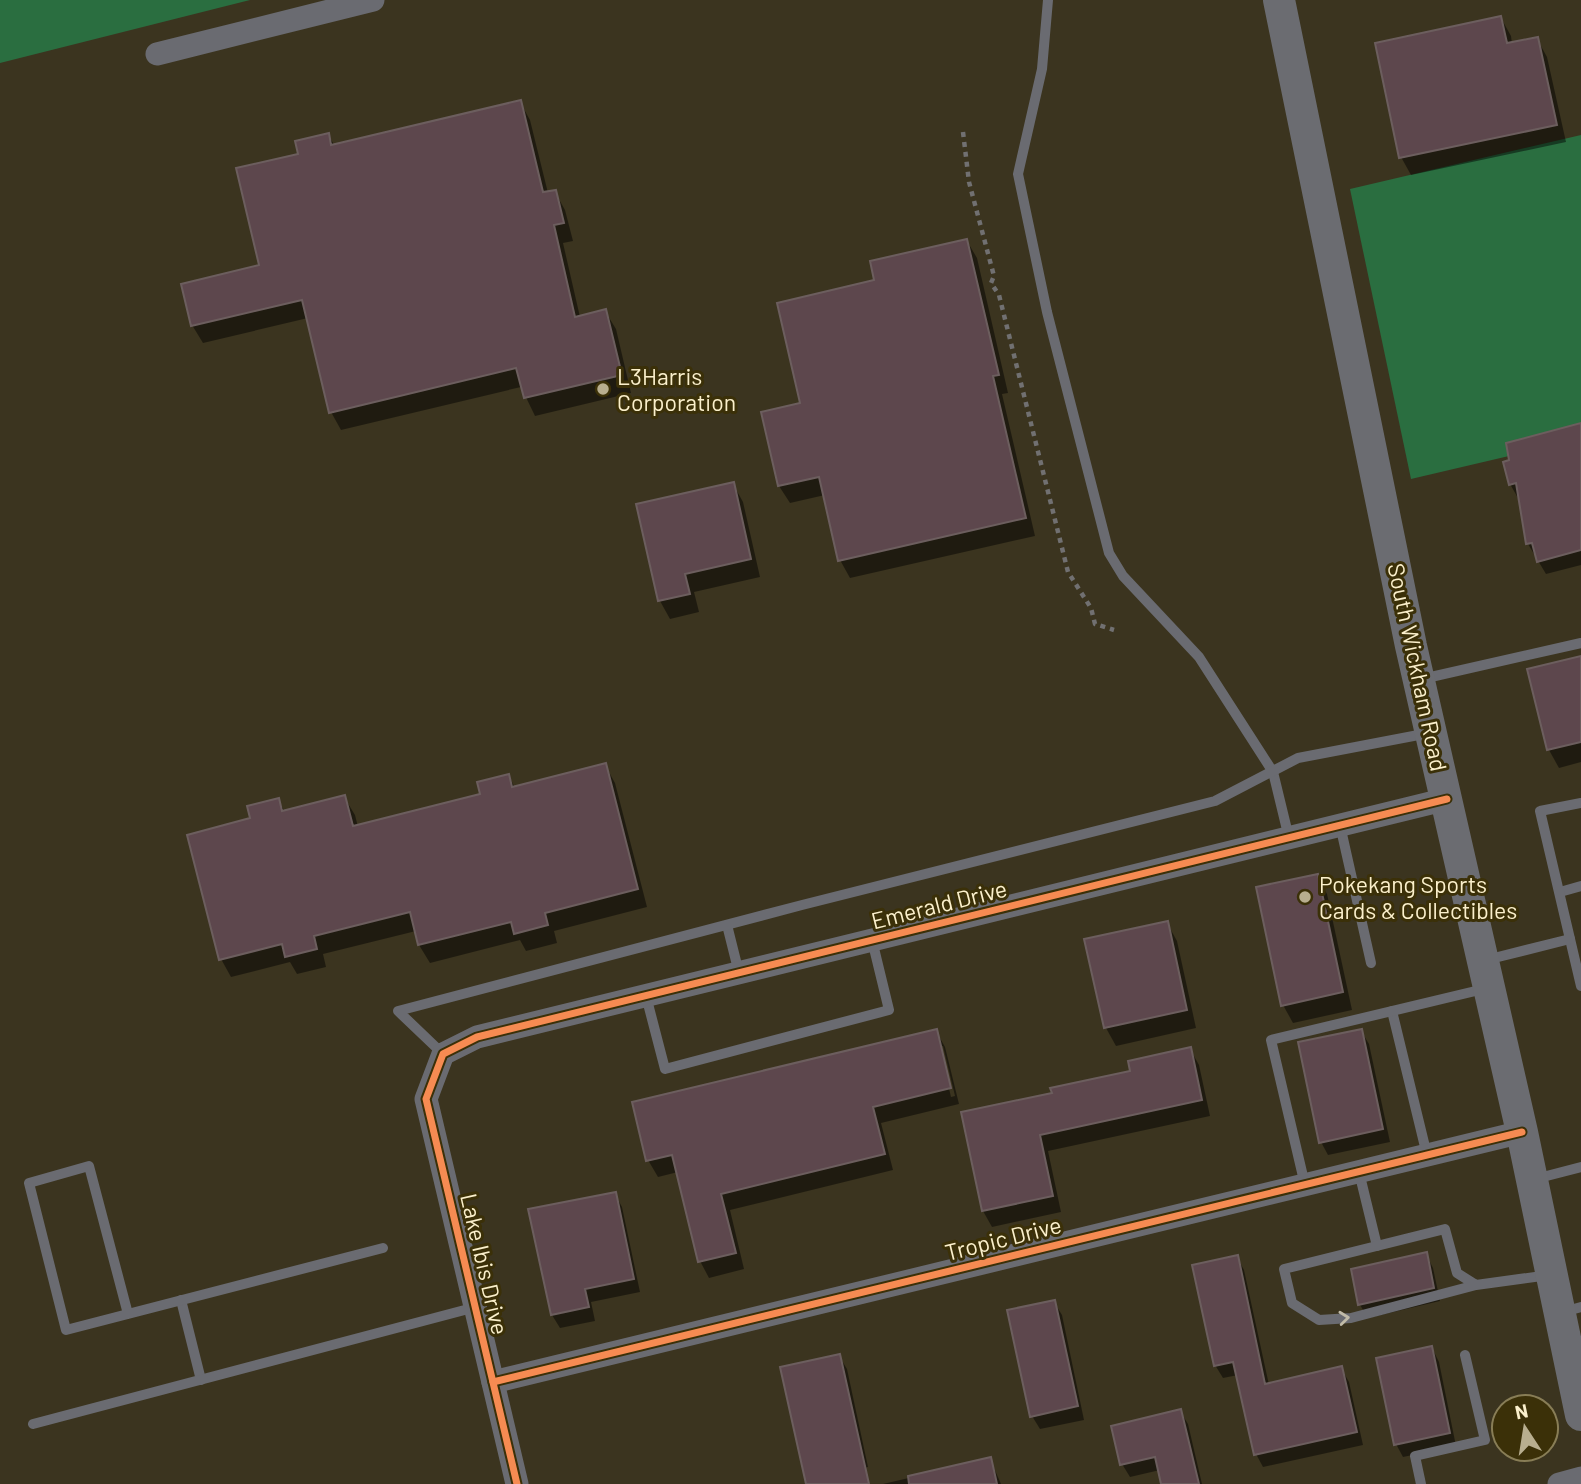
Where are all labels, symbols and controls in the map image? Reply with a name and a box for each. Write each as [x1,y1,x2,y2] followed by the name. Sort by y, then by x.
[617,362,736,416] place label: L3Harris Corporation
[595,381,611,397] marker: L3Harris Corporation
[1382,560,1454,774] street label: South Wickham Road
[1319,870,1517,924] place label: Pokekang Sports Cards & Collectibles
[868,874,1010,934] street label: Emerald Drive
[1297,889,1313,905] marker: Pokekang Sports Cards & Collectibles
[455,1191,515,1337] street label: Lake Ibis Drive
[942,1210,1064,1266] street label: Tropic Drive
[1339,1311,1350,1326] one-way arrow
[1490,1393,1560,1463] north arrow
[1513,1398,1530,1423] text: N

